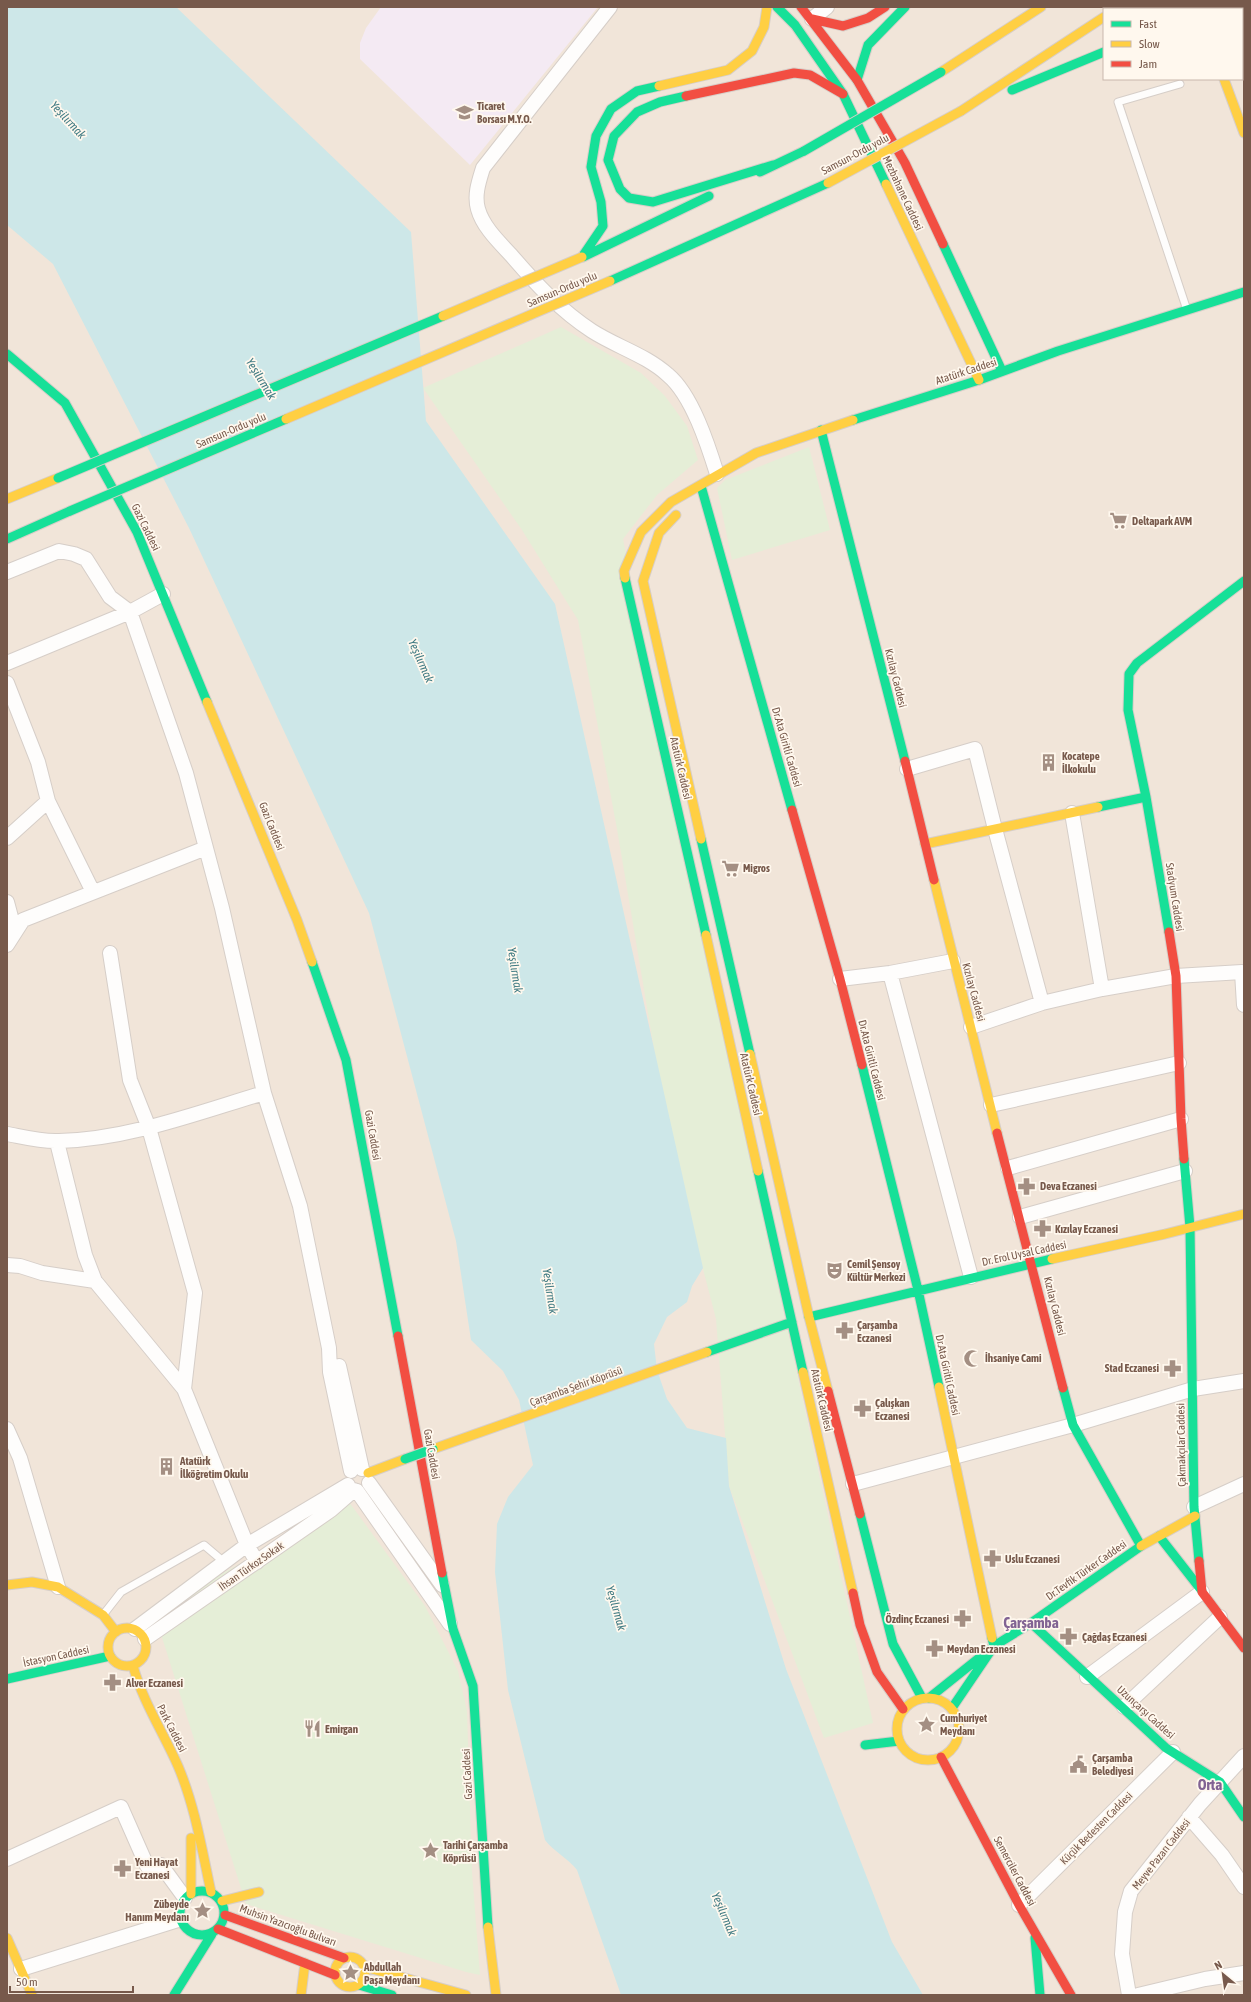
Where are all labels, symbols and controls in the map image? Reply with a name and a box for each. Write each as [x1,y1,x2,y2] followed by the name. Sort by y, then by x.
[1103,8,1243,80] legend
[1139,17,1157,31] text: Fast
[1139,37,1160,51] text: Slow
[1139,57,1157,71] text: Jam
[47,98,89,142] water label: Yeşilırmak
[477,100,531,125] place label: Ticaret Borsası M.Y.O.
[454,102,474,122] school or university icon: Ticaret Borsası M.Y.O.
[819,131,891,177] street label: Samsun-Ordu yolu
[880,154,926,232] street label: Mezbahane Caddesi
[525,269,599,309] street label: Samsun-Ordu yolu
[934,355,998,387] street label: Atatürk Caddesi
[243,356,280,403] water label: Yeşilırmak
[194,410,268,450] street label: Samsun-Ordu yolu
[129,502,163,552] street label: Gazi Caddesi
[1109,511,1129,531] supermarket icon: Deltapark AVM
[1132,515,1192,527] place label: Deltapark AVM
[405,637,437,686] water label: Yeşilırmak
[883,647,909,709] street label: Kızılay Caddesi
[770,706,804,788] street label: Dr.Ata Giritli Caddesi
[668,736,694,800] street label: Atatürk Caddesi
[1062,750,1100,775] place label: Kocatepe İlkokulu
[1039,752,1059,772] building icon: Kocatepe İlkokulu
[257,800,287,852] street label: Gazi Caddesi
[720,858,740,878] supermarket icon: Migros
[743,862,770,874] place label: Migros
[1164,862,1186,932] street label: Stadyum Caddesi
[504,946,526,995] water label: Yeşilırmak
[960,961,988,1023] street label: Kızılay Caddesi
[856,1019,888,1101] street label: Dr.Ata Giritli Caddesi
[738,1052,764,1116] street label: Atatürk Caddesi
[363,1109,383,1161] street label: Gazi Caddesi
[1017,1176,1037,1196] pharmacy icon: Deva Eczanesi
[1040,1180,1097,1192] place label: Deva Eczanesi
[1032,1219,1052,1239] pharmacy icon: Kızılay Eczanesi
[1055,1223,1119,1235] place label: Kızılay Eczanesi
[981,1238,1067,1268] street label: Dr. Erol Uysal Caddesi
[847,1258,906,1283] place label: Cemil Şensoy Kültür Merkezi
[824,1260,844,1280] theatre icon: Cemil Şensoy Kültür Merkezi
[539,1267,561,1316] water label: Yeşilırmak
[1042,1275,1068,1337] street label: Kızılay Caddesi
[857,1319,898,1344] place label: Çarşamba Eczanesi
[834,1321,854,1341] pharmacy icon: Çarşamba Eczanesi
[934,1334,962,1416] street label: Dr.Ata Giritli Caddesi
[962,1348,982,1368] mosque icon: İhsaniye Cami
[985,1352,1042,1364] place label: İhsaniye Cami
[1162,1358,1182,1378] pharmacy icon: Stad Eczanesi
[1105,1362,1159,1374] place label: Stad Eczanesi
[528,1364,624,1408] street label: Çarşamba Şehir Köprüsü
[809,1368,835,1432] street label: Atatürk Caddesi
[875,1397,910,1422] place label: Çalışkan Eczanesi
[852,1399,872,1419] pharmacy icon: Çalışkan Eczanesi
[1174,1403,1188,1487] street label: Çakmakçılar Caddesi
[422,1428,442,1480] street label: Gazi Caddesi
[179,1455,248,1480] place label: Atatürk İlköğretim Okulu
[157,1457,177,1477] building icon: Atatürk İlköğretim Okulu
[1043,1538,1129,1602] street label: Dr.Tevfik Türker Caddesi
[216,1539,286,1593] street label: İhsan Türkoz Sokak
[982,1549,1002,1569] pharmacy icon: Uslu Eczanesi
[1005,1553,1060,1565] place label: Uslu Eczanesi
[603,1584,629,1633] water label: Yeşilırmak
[952,1609,972,1629] pharmacy icon: Özdinç Eczanesi
[885,1612,949,1625] place label: Özdinç Eczanesi
[1003,1614,1059,1631] district label: Çarşamba
[1059,1627,1079,1647] pharmacy icon: Çağdaş Eczanesi
[1082,1631,1147,1643] place label: Çağdaş Eczanesi
[924,1639,944,1659] pharmacy icon: Meydan Eczanesi
[22,1643,90,1669] street label: İstasyon Caddesi
[947,1643,1016,1655] place label: Meydan Eczanesi
[103,1673,123,1693] pharmacy icon: Alver Eczanesi
[125,1677,183,1689] place label: Alver Eczanesi
[1115,1683,1177,1741] street label: Uzunçarşı Caddesi
[155,1702,189,1754] street label: Park Caddesi
[940,1712,988,1737] place label: Cumhuriyet Meydanı
[917,1714,937,1734] place icon: Cumhuriyet Meydanı
[302,1719,322,1739] restaurant icon: Emirgan
[325,1723,358,1735] place label: Emirgan
[460,1748,474,1800] street label: Gazi Caddesi
[1092,1752,1134,1777] place label: Çarşamba Belediyesi
[1069,1754,1089,1774] public building icon: Çarşamba Belediyesi
[1198,1776,1222,1793] district label: Orta
[1057,1789,1135,1867] street label: Küçük Bedesten Caddesi
[1130,1816,1192,1892] street label: Meyve Pazarı Caddesi
[992,1834,1038,1908] street label: Semerciler Caddesi
[443,1839,508,1864] place label: Tarihi Çarşamba Köprüsü
[420,1841,440,1861] place icon: Tarihi Çarşamba Köprüsü
[134,1856,179,1881] place label: Yeni Hayat Eczanesi
[112,1858,132,1878] pharmacy icon: Yeni Hayat Eczanesi
[709,1890,740,1939] water label: Yeşilırmak
[125,1898,189,1923] place label: Zübeyde Hanım Meydanı
[192,1900,212,1920] place icon: Zübeyde Hanım Meydanı
[238,1902,338,1948] street label: Muhsin Yazıcıoğlu Bulvarı
[1203,1954,1243,1994] north arrow
[1212,1958,1224,1972] text: N
[363,1961,420,1986] place label: Abdullah Paşa Meydanı
[341,1963,361,1983] place icon: Abdullah Paşa Meydanı
[10,1968,133,1994] scale bar
[16,1975,38,1989] text: 50 m

